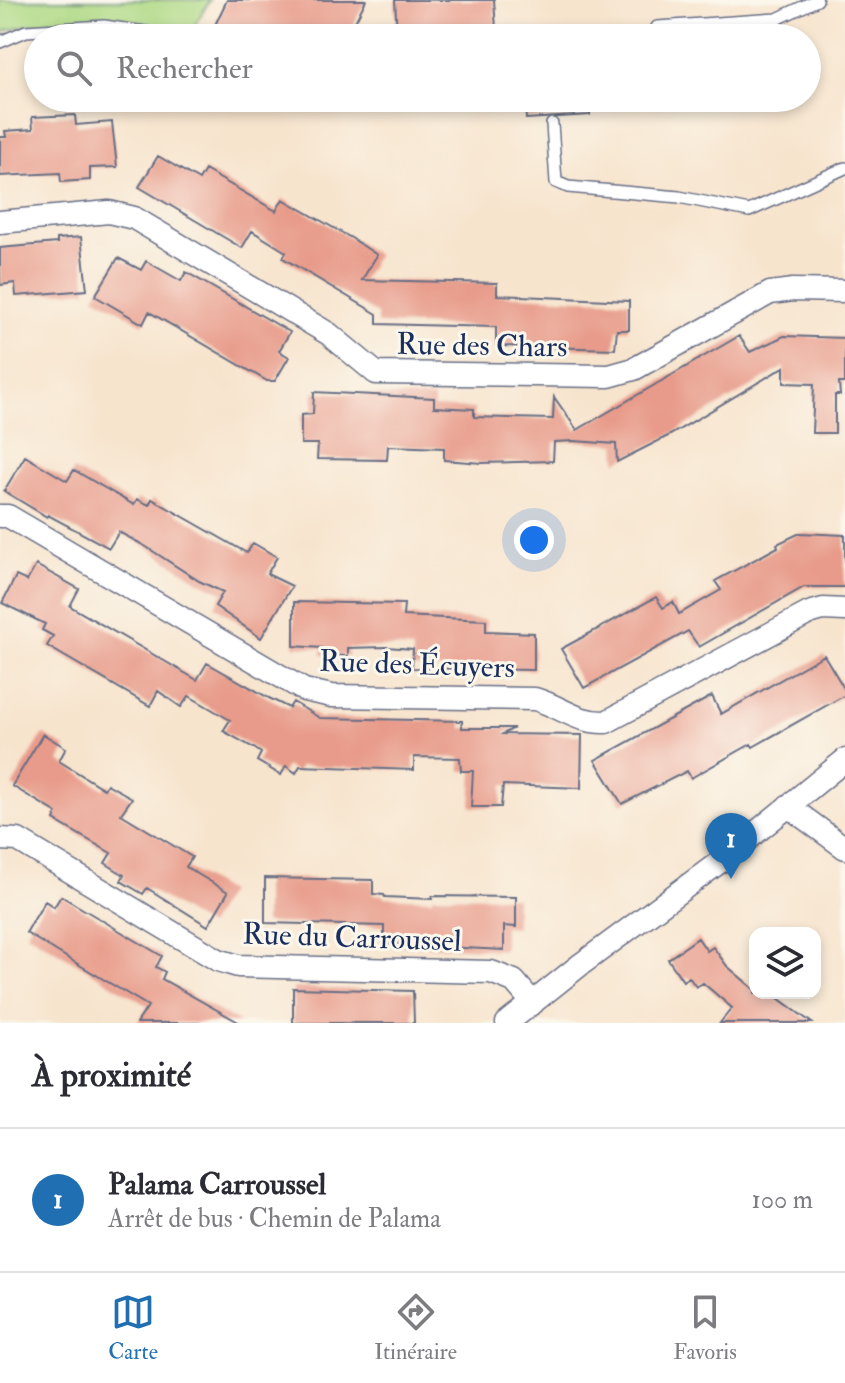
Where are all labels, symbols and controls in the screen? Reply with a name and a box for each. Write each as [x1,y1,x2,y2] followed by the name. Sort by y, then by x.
[24,24,821,112] search box
[52,46,96,90] icon: search
[116,50,253,87] text: Rechercher
[396,326,568,365] street label: Rue des Chars
[514,520,554,560] your location
[319,642,515,686] street label: Rue des Écuyers
[705,813,757,879] pin: 1
[242,915,463,960] street label: Rue du Carroussel
[749,927,821,999] map controls
[749,927,821,999] button: layers
[32,1054,191,1097] text: À proximité
[108,1166,326,1203] text: Palama Carroussel
[53,1184,63,1216] text: 1
[752,1184,813,1216] text: 100 m
[108,1203,441,1235] text: Arrêt de bus · Chemin de Palama
[108,1290,158,1366] tab: Carte
[374,1290,457,1366] tab: Itinéraire
[673,1290,737,1366] tab: Favoris

